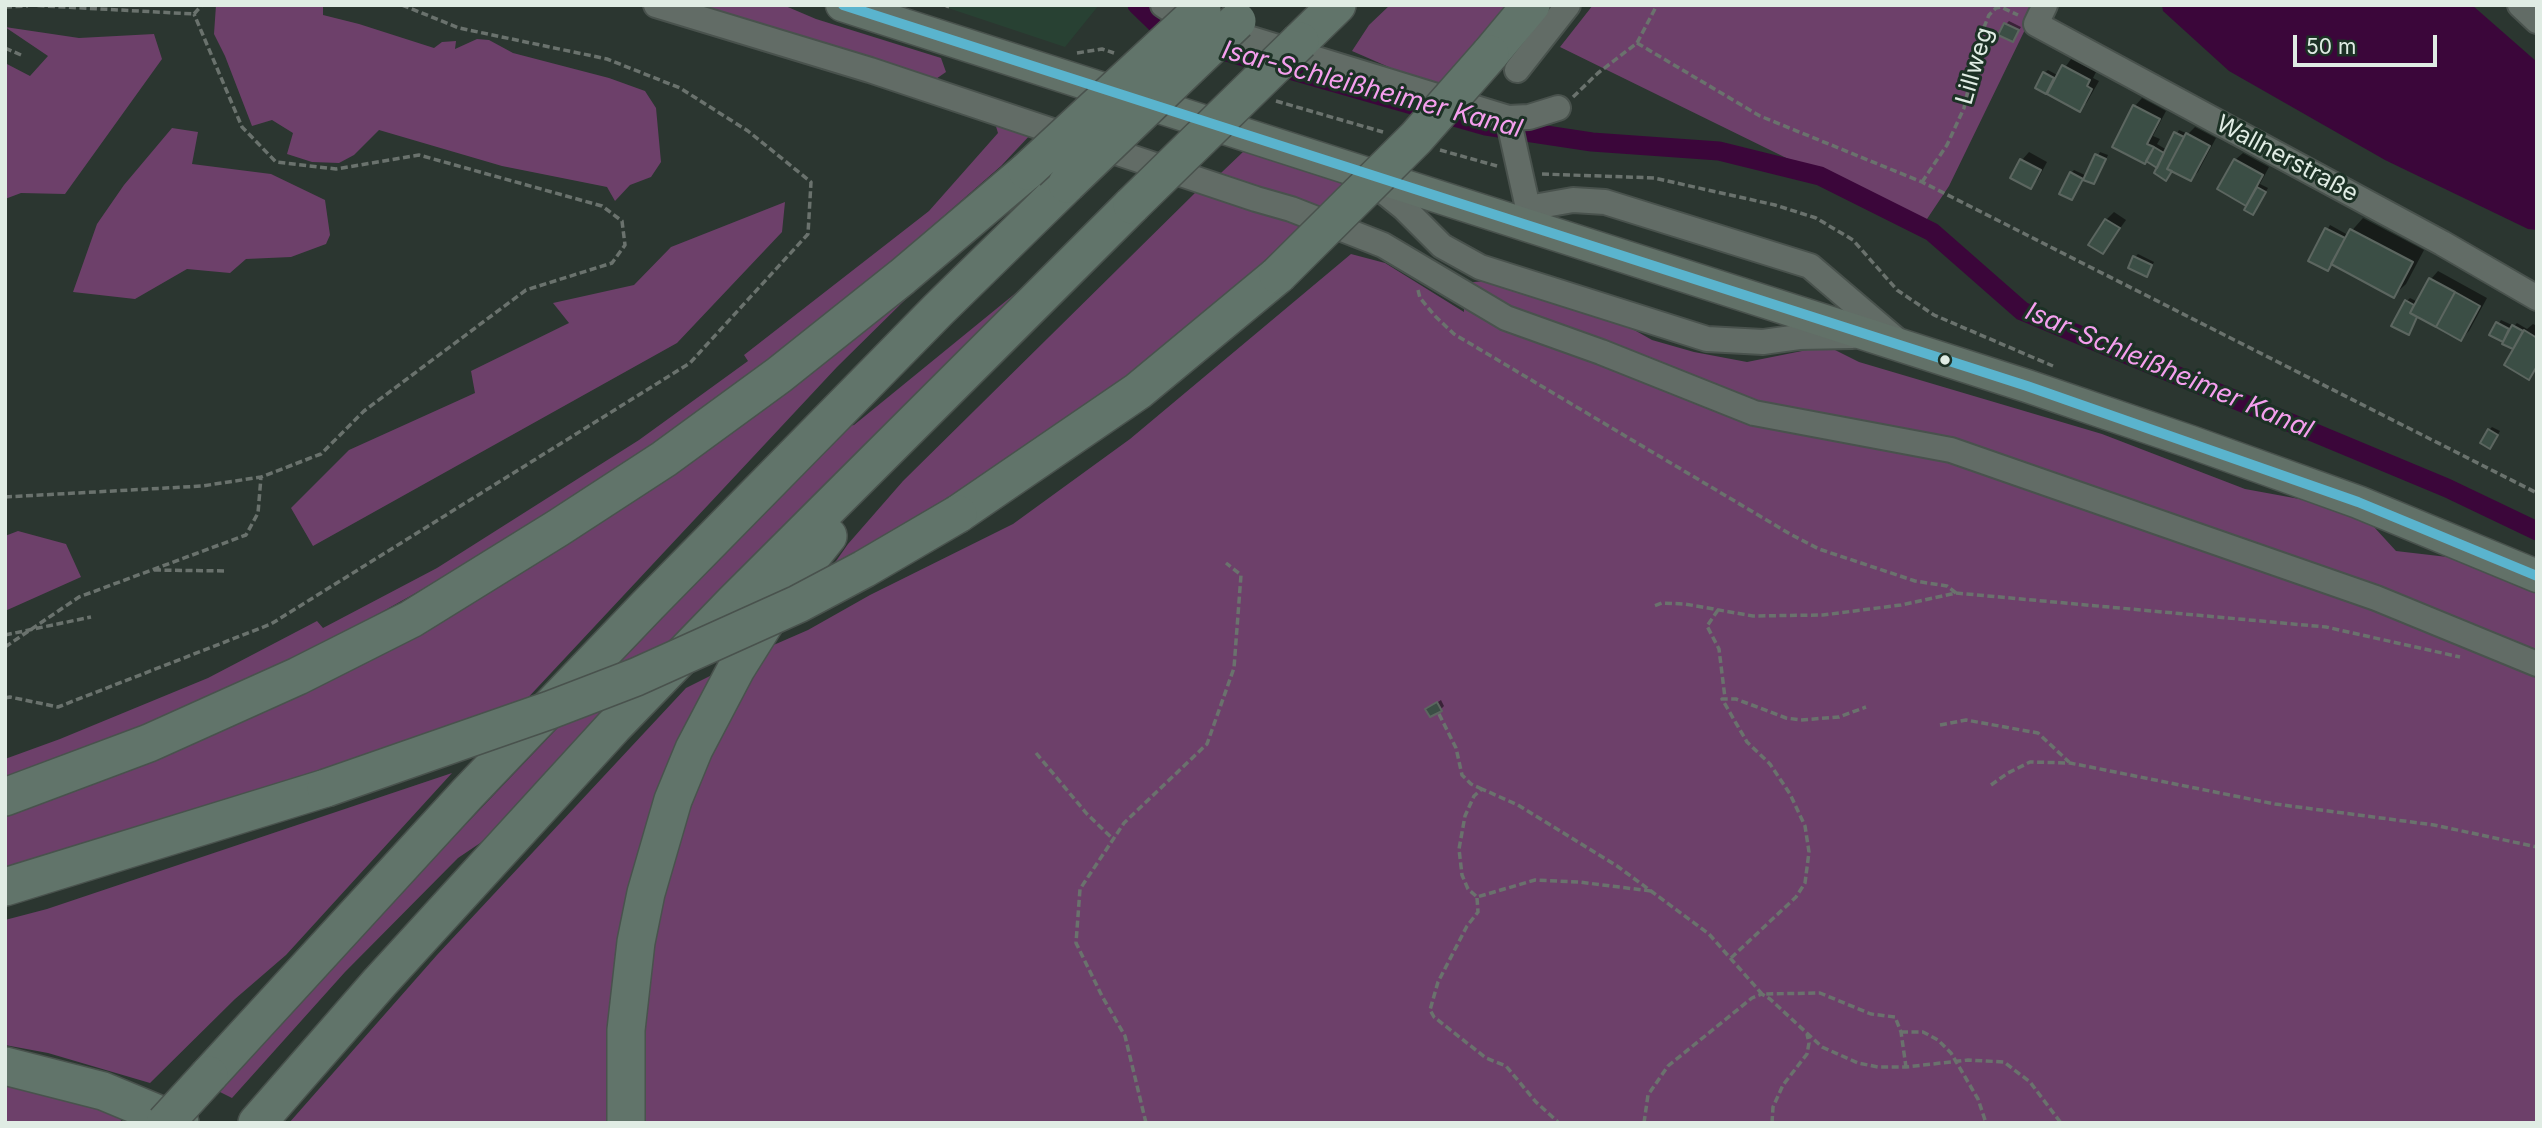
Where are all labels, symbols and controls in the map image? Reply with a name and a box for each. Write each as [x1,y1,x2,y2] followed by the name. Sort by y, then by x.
[2297,21,2440,65] scale bar
[1950,24,2000,108] street label: Lillweg
[2306,34,2356,59] text: 50 m
[1219,35,1525,145] water label: Isar-Schleißheimer Kanal
[2211,110,2363,208] street label: Wallnerstraße
[2020,296,2318,446] water label: Isar-Schleißheimer Kanal
[1938,353,1952,367] unlabelled marker

